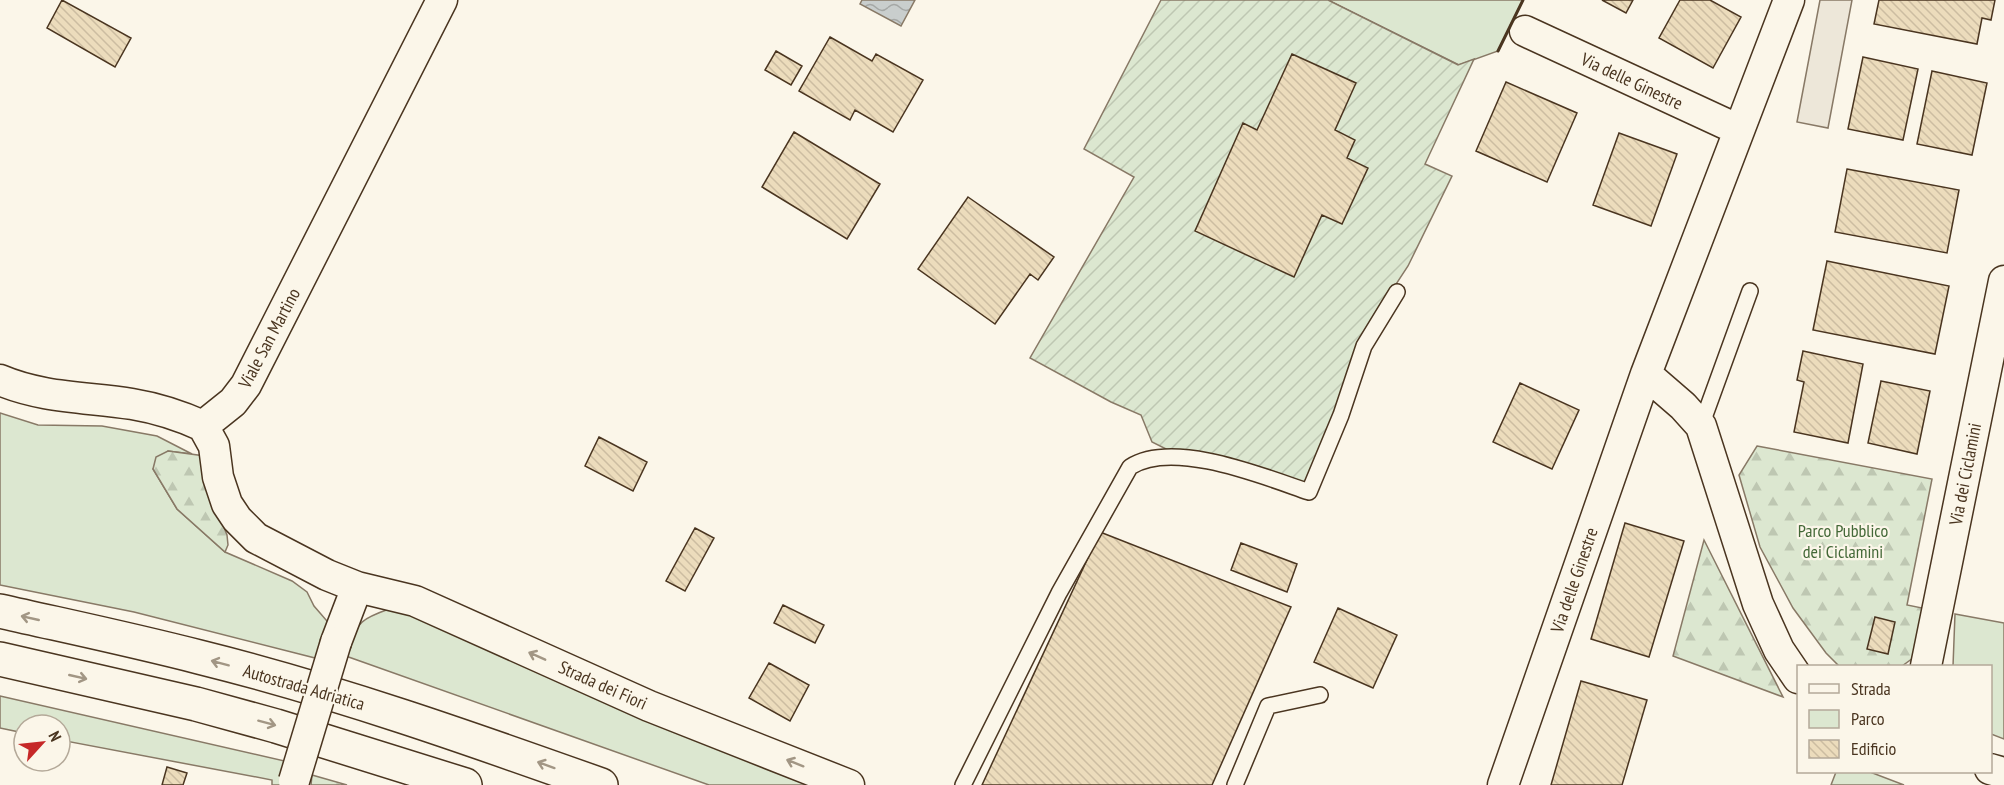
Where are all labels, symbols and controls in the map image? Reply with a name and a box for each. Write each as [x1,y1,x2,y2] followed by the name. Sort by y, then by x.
[1577,47,1687,115] street label: Via delle Ginestre
[233,284,305,393] street label: Viale San Martino
[1944,421,1986,528] street label: Via dei Ciclamini
[1798,519,1888,563] park label: Parco Pubblico dei Ciclamini
[1545,524,1603,637] street label: Via delle Ginestre
[21,612,40,623] one-way arrow
[529,650,547,662] one-way arrow
[555,655,651,715] street label: Strada dei Fiori
[211,656,230,668] one-way arrow
[241,659,367,715] street label: Autostrada Adriatica
[1797,665,1992,773] legend
[68,671,87,683] one-way arrow
[1851,677,1891,700] text: Strada
[1851,707,1885,730] text: Parco
[12,713,72,773] north arrow
[257,718,276,729] one-way arrow
[44,728,66,745] text: N
[1851,737,1897,760] text: Edificio
[786,757,805,768] one-way arrow
[537,759,556,770] one-way arrow

